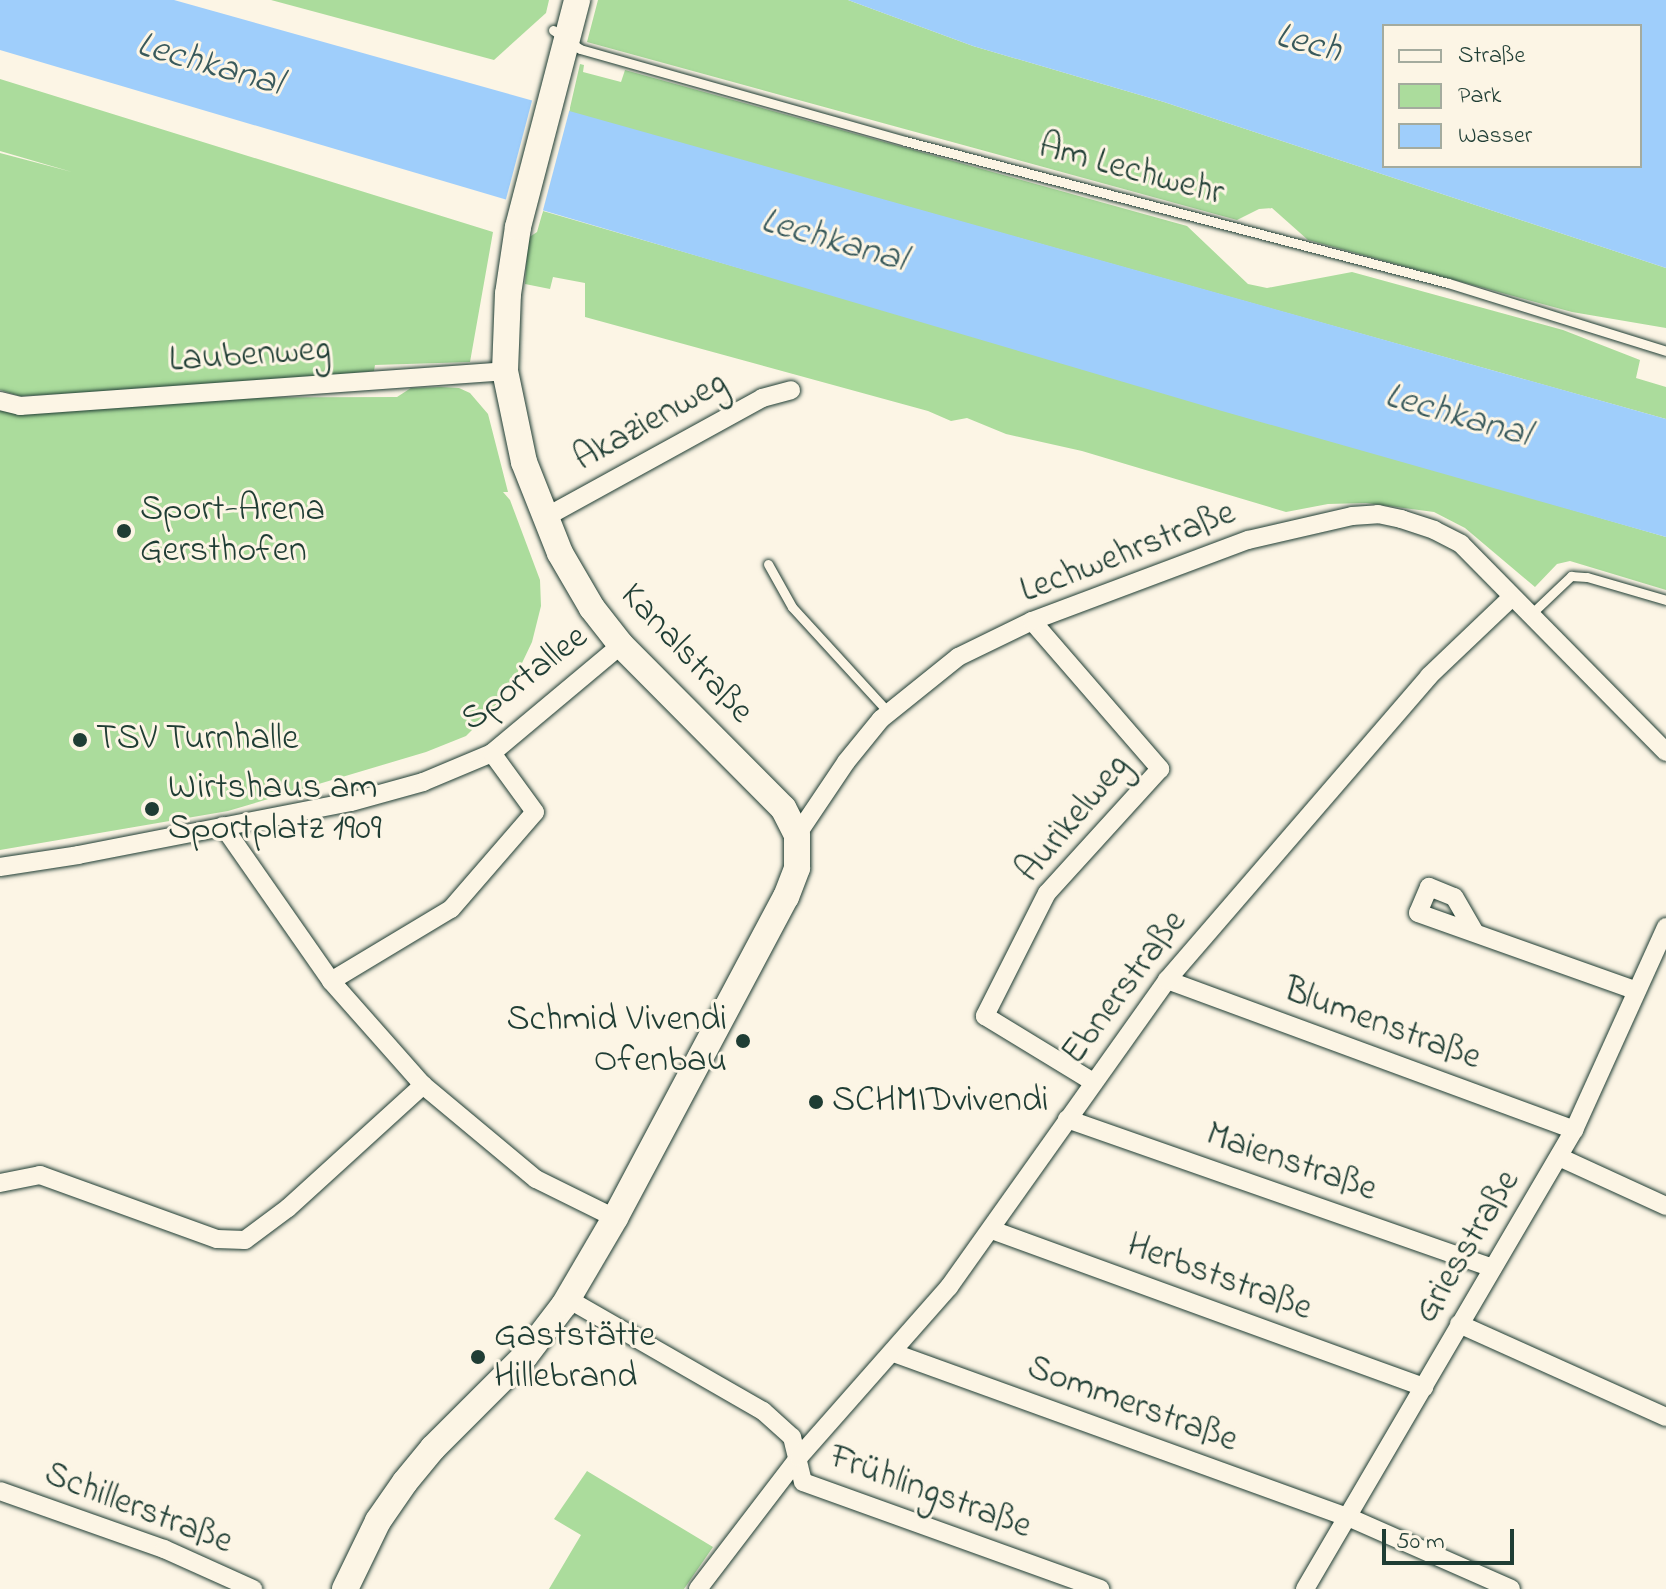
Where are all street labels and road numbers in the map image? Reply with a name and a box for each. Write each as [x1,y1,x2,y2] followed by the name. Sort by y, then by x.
[1034,126,1228,216] street label: Am Lechwehr
[168,329,332,383] street label: Laubenweg
[567,362,735,482] street label: Akazienweg
[1015,492,1241,614] street label: Lechwehrstraße
[610,575,762,733] street label: Kanalstraße
[453,616,597,742] street label: Sportallee
[1008,746,1140,892] street label: Aurikelweg
[1053,902,1197,1074] street label: Ebnerstraße
[1278,969,1486,1081] street label: Blumenstraße
[1200,1114,1382,1212] street label: Maienstraße
[1406,1163,1530,1331] street label: Griesstraße
[1121,1225,1317,1331] street label: Herbststraße
[1021,1347,1243,1463] street label: Sommerstraße
[823,1437,1037,1549] street label: Frühlingstraße
[38,1453,238,1565] street label: Schillerstraße

